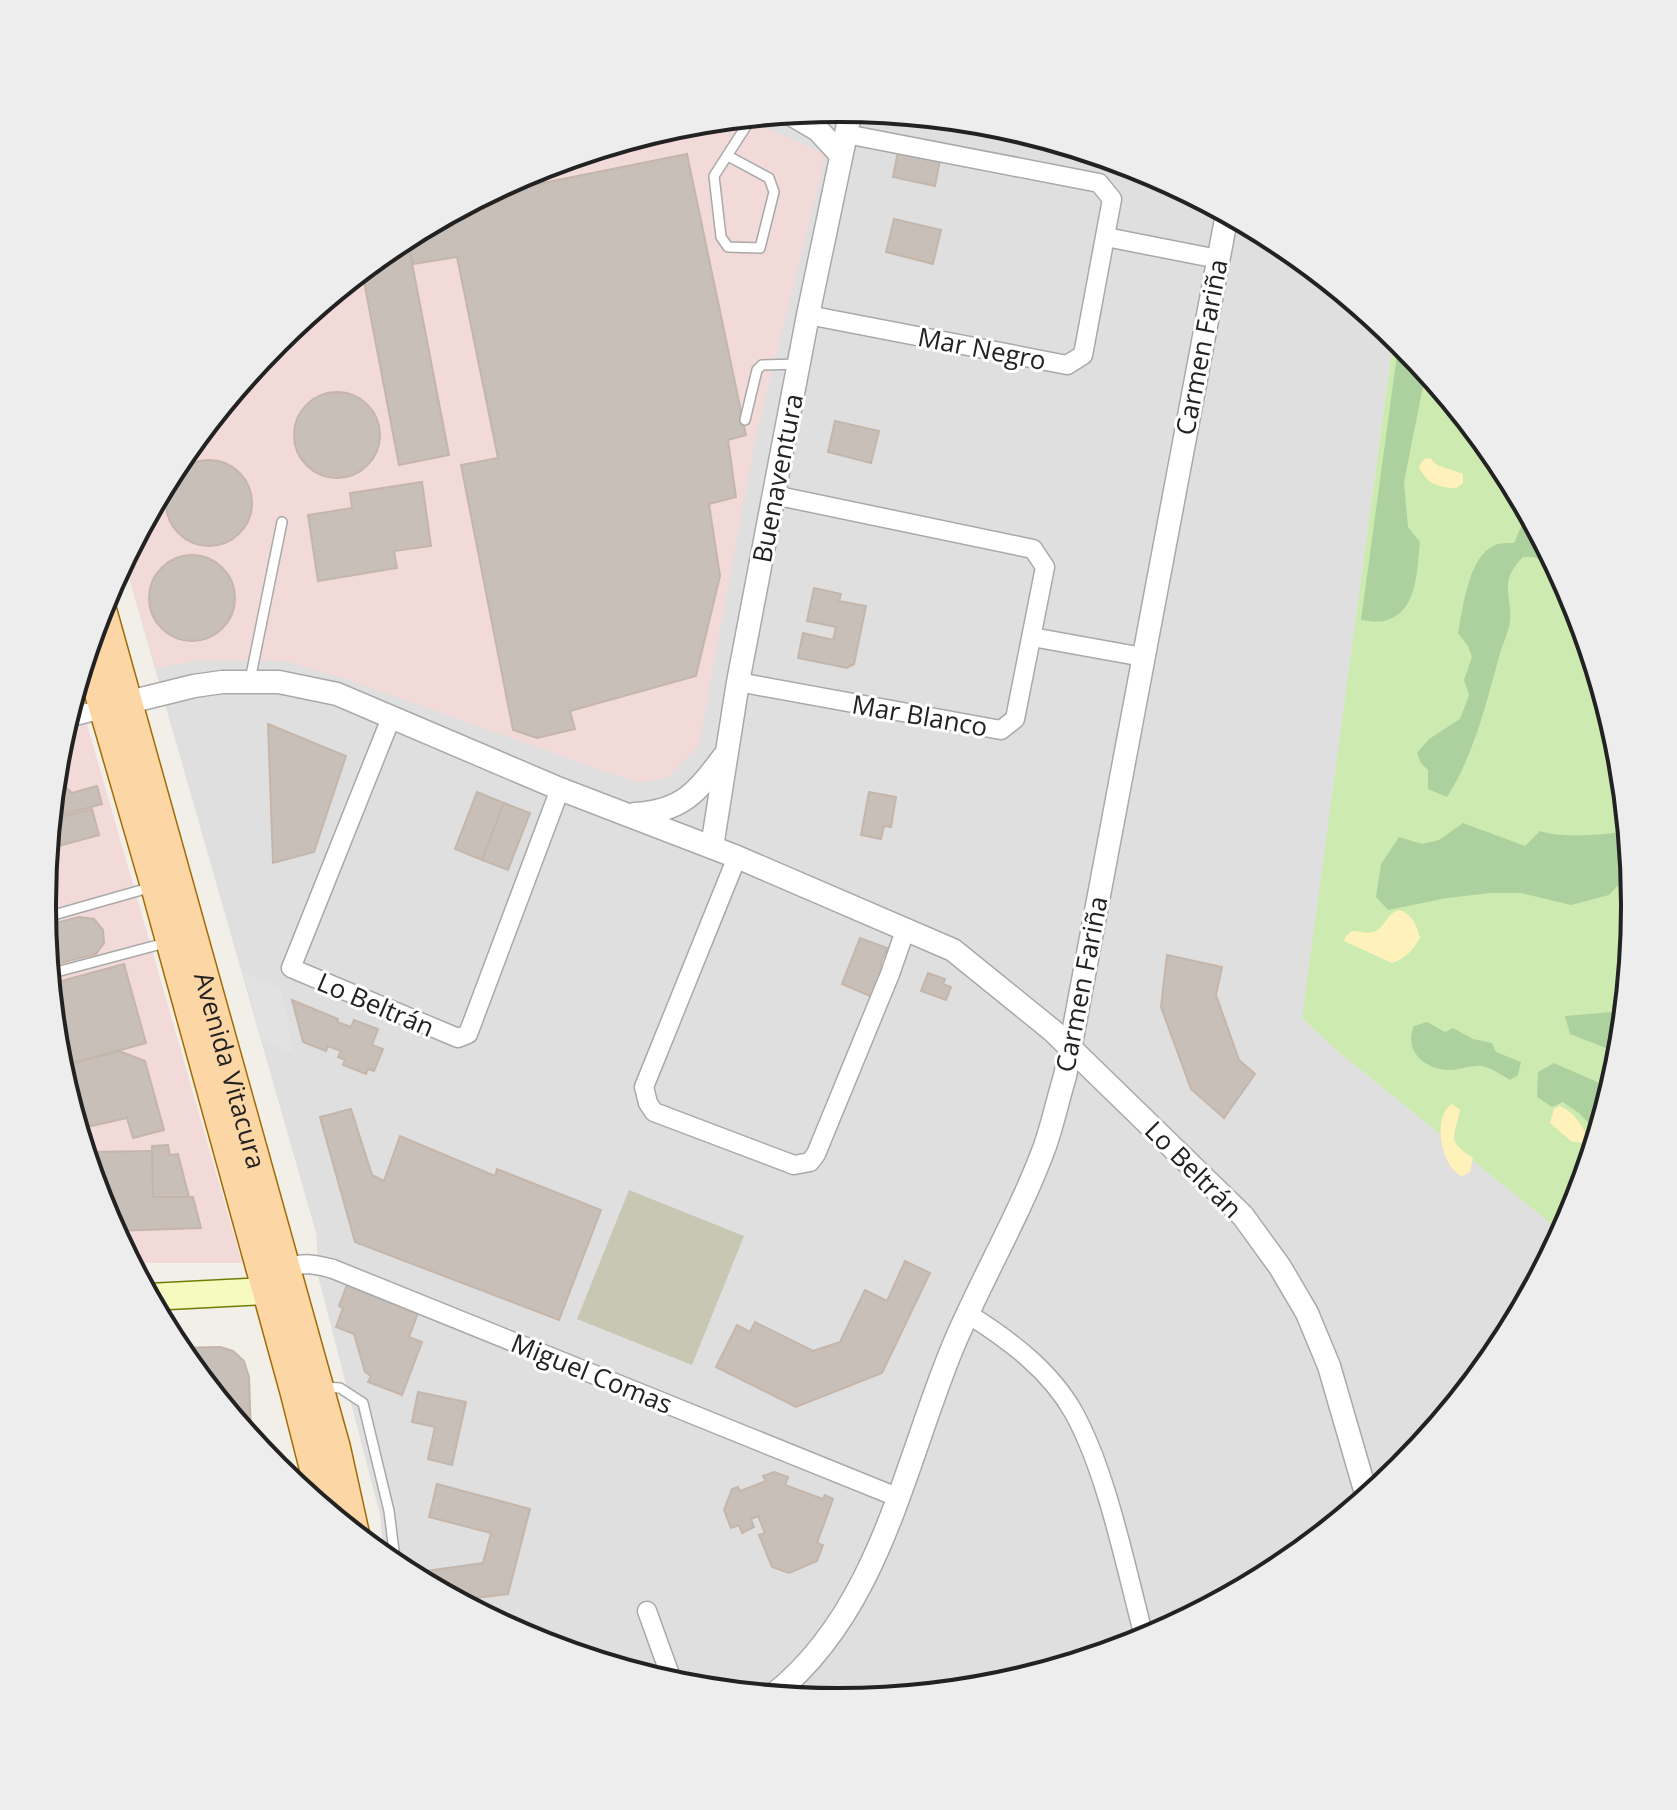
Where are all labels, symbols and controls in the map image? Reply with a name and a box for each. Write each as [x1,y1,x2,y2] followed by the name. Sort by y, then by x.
[1166,256,1236,438] street label: Carmen Fariña
[915,318,1049,378] street label: Mar Negro
[743,390,811,566] street label: Buenaventura
[849,685,991,745] street label: Mar Blanco
[1046,893,1116,1075] street label: Carmen Fariña
[312,963,440,1045] street label: Lo Beltrán
[186,968,275,1173] street label: Avenida Vitacura
[1137,1112,1251,1226] street label: Lo Beltrán
[506,1324,678,1422] street label: Miguel Comas

